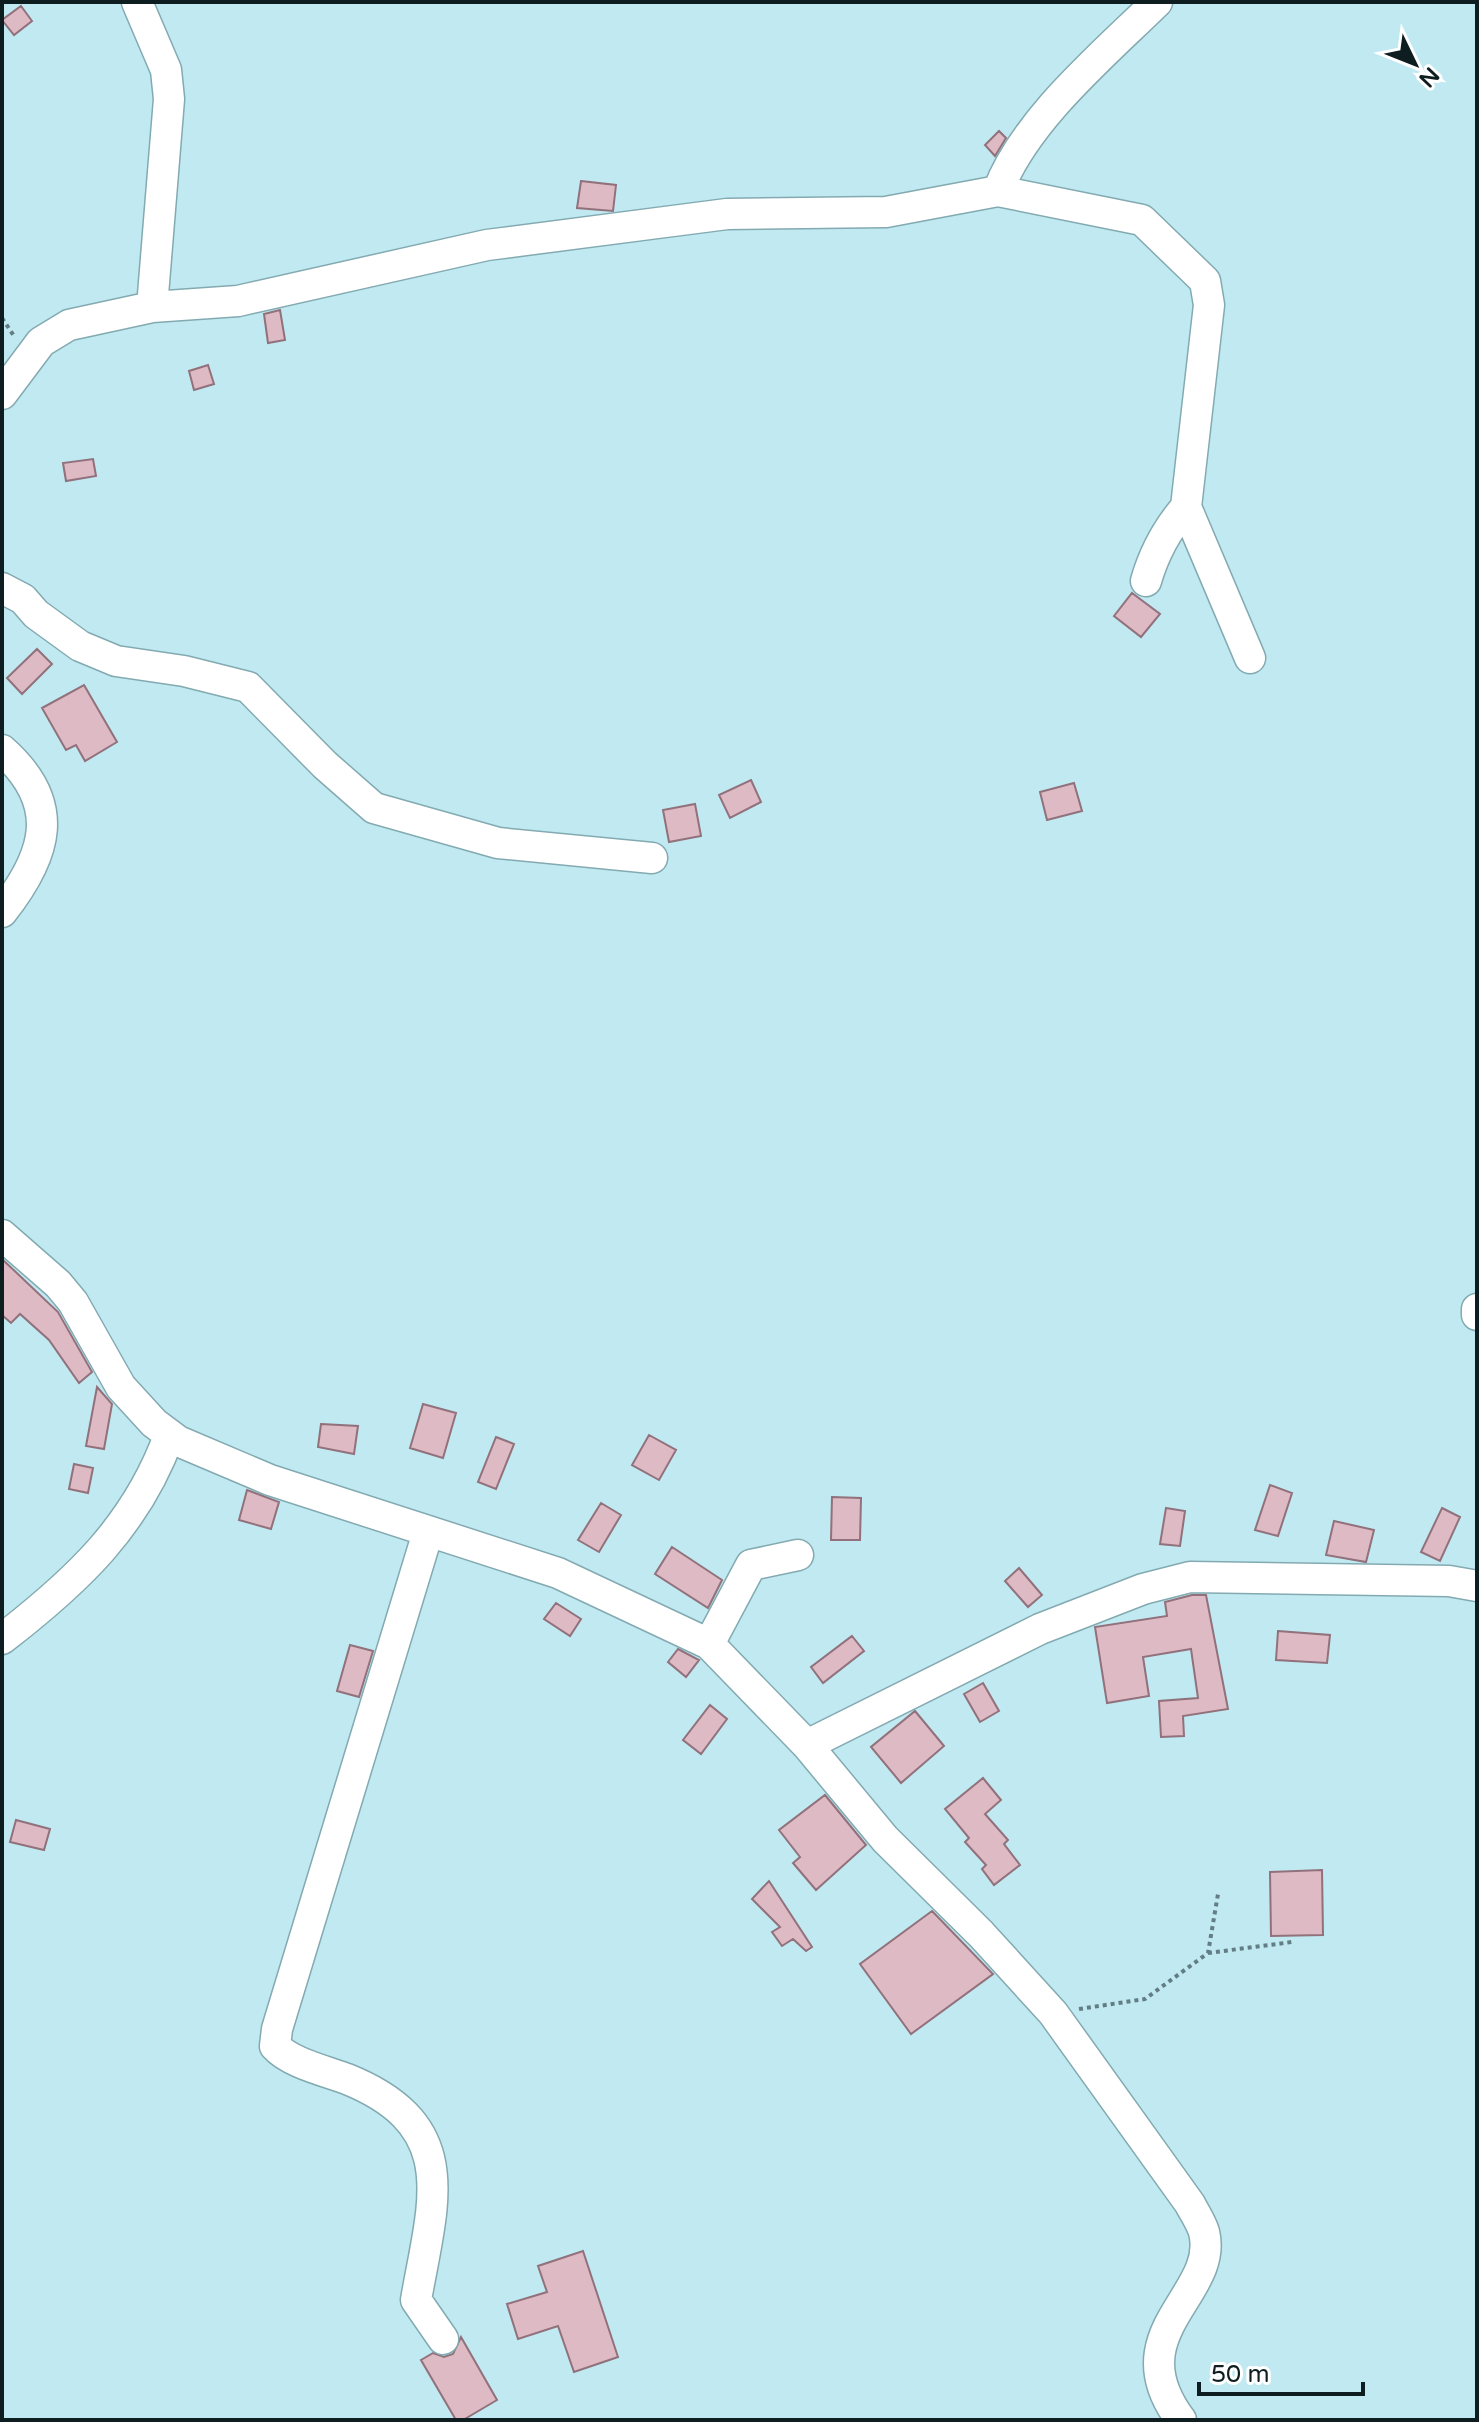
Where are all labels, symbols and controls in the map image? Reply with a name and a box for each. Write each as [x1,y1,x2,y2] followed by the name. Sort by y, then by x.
[1375,24,1455,104] north arrow
[1413,62,1444,92] text: N
[1199,2346,1363,2396] scale bar
[1211,2360,1269,2389] text: 50 m

